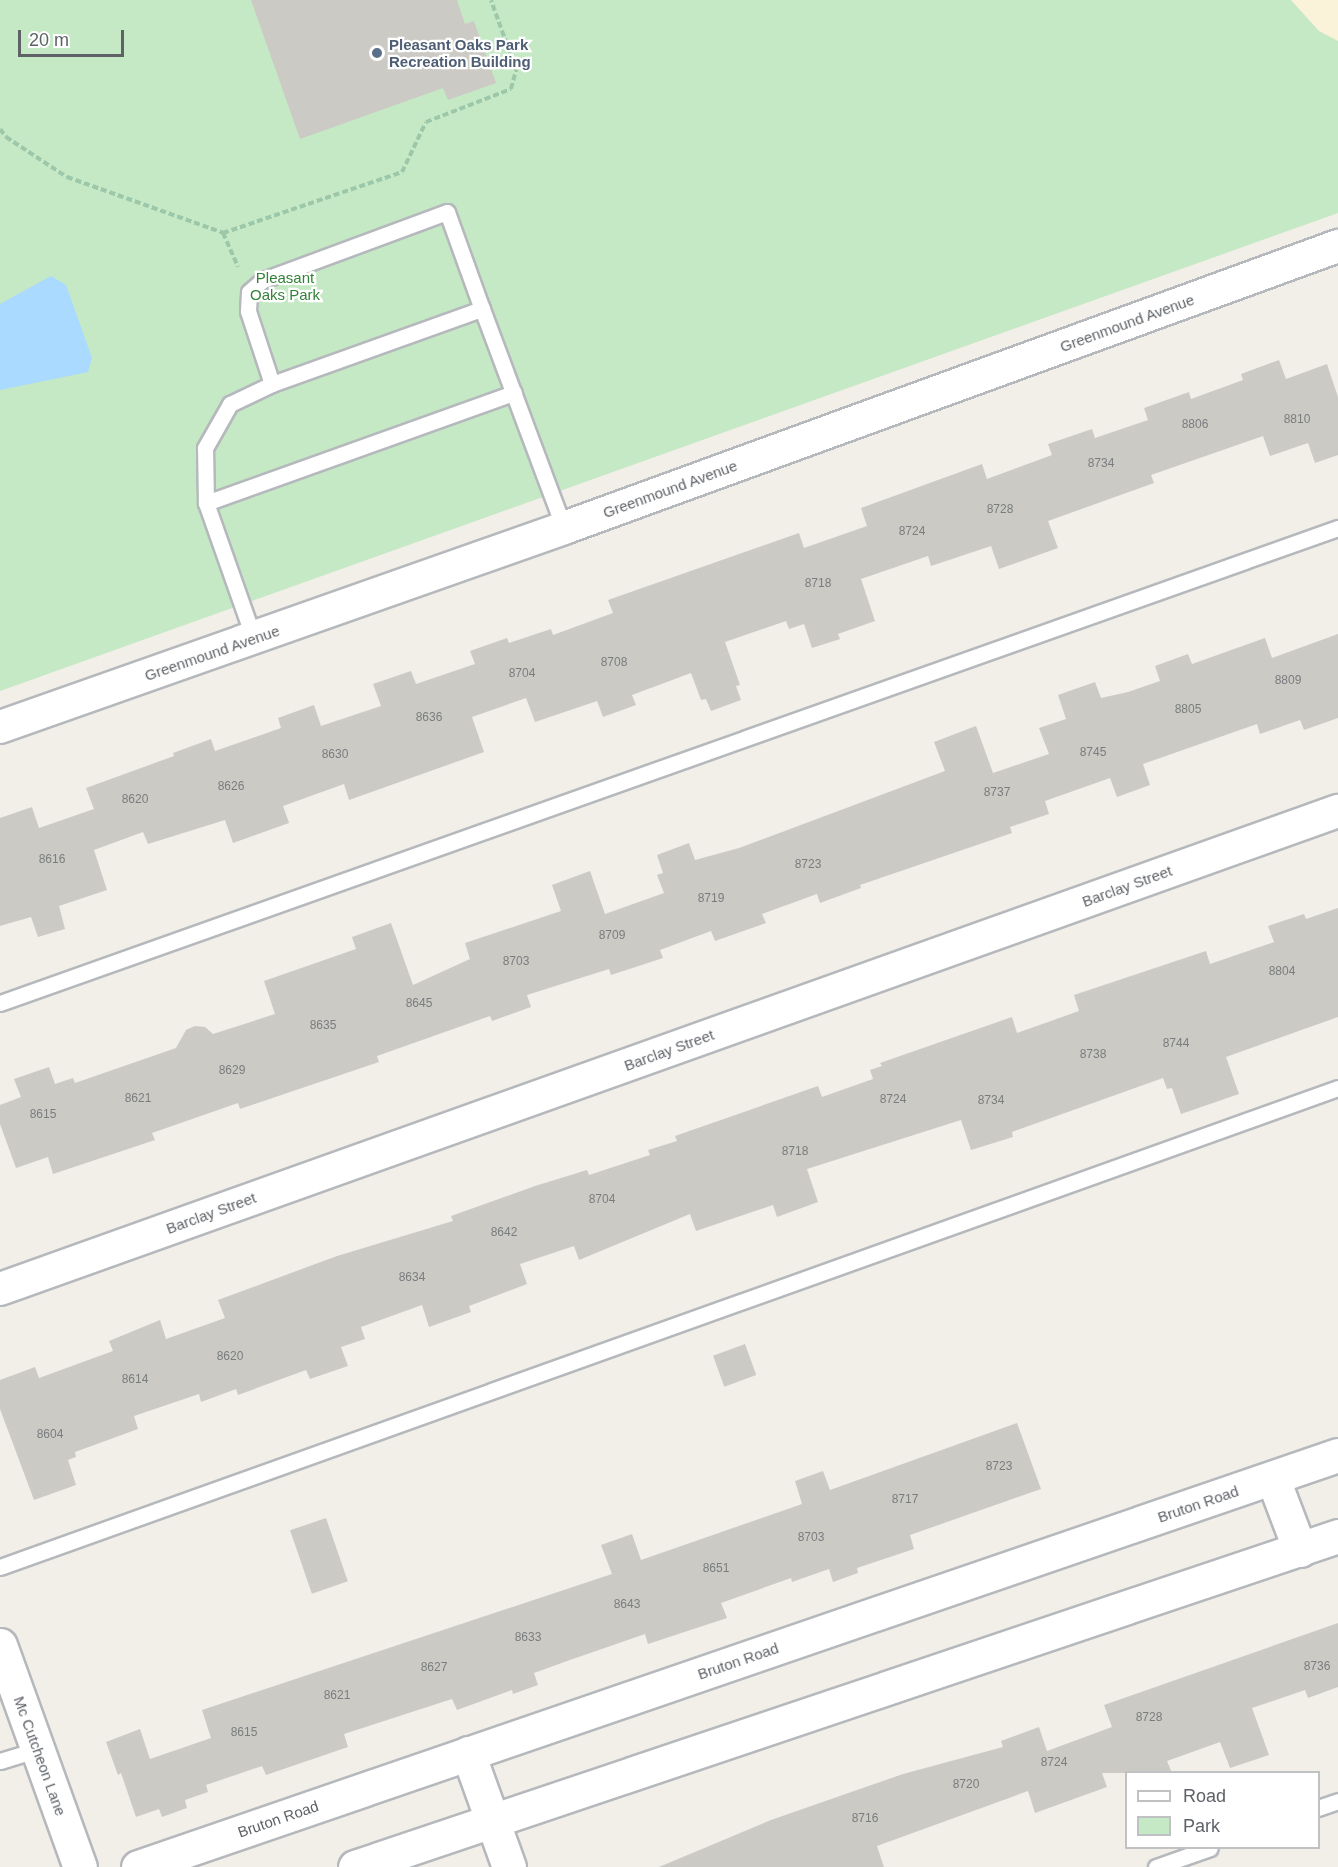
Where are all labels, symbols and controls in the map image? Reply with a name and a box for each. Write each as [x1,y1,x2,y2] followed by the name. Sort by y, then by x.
[21,18,128,56] scale bar
[29,30,69,50] text: 20 m
[389,35,531,70] place label: Pleasant Oaks Park Recreation Building
[370,46,384,60] marker: Pleasant Oaks Park Recreation Building
[250,268,320,303] park label: Pleasant Oaks Park
[1057,290,1197,356] street label: Greenmound Avenue
[1284,413,1310,427] house number: 8810
[1182,418,1208,432] house number: 8806
[600,456,740,522] street label: Greenmound Avenue
[1088,457,1114,471] house number: 8734
[987,503,1013,517] house number: 8728
[899,525,925,539] house number: 8724
[805,577,831,591] house number: 8718
[142,621,282,685] street label: Greenmound Avenue
[601,656,627,670] house number: 8708
[509,667,535,681] house number: 8704
[1275,674,1301,688] house number: 8809
[1175,703,1201,717] house number: 8805
[416,711,442,725] house number: 8636
[1080,746,1106,760] house number: 8745
[322,748,348,762] house number: 8630
[218,780,244,794] house number: 8626
[984,786,1010,800] house number: 8737
[122,793,148,807] house number: 8620
[39,853,65,867] house number: 8616
[795,858,821,872] house number: 8723
[1080,861,1174,911] street label: Barclay Street
[698,892,724,906] house number: 8719
[599,929,625,943] house number: 8709
[503,955,529,969] house number: 8703
[1269,965,1295,979] house number: 8804
[406,997,432,1011] house number: 8645
[310,1019,336,1033] house number: 8635
[622,1025,716,1075] street label: Barclay Street
[1163,1037,1189,1051] house number: 8744
[1080,1048,1106,1062] house number: 8738
[219,1064,245,1078] house number: 8629
[125,1092,151,1106] house number: 8621
[880,1093,906,1107] house number: 8724
[978,1094,1004,1108] house number: 8734
[30,1108,56,1122] house number: 8615
[782,1145,808,1159] house number: 8718
[164,1188,258,1238] street label: Barclay Street
[589,1193,615,1207] house number: 8704
[491,1226,517,1240] house number: 8642
[399,1271,425,1285] house number: 8634
[217,1350,243,1364] house number: 8620
[122,1373,148,1387] house number: 8614
[37,1428,63,1442] house number: 8604
[986,1460,1012,1474] house number: 8723
[1155,1482,1241,1526] street label: Bruton Road
[892,1493,918,1507] house number: 8717
[798,1531,824,1545] house number: 8703
[703,1562,729,1576] house number: 8651
[614,1598,640,1612] house number: 8643
[515,1631,541,1645] house number: 8633
[695,1639,781,1683] street label: Bruton Road
[1304,1660,1330,1674] house number: 8736
[421,1661,447,1675] house number: 8627
[324,1689,350,1703] house number: 8621
[10,1694,70,1818] street label: Mc Cutcheon Lane
[1136,1711,1162,1725] house number: 8728
[231,1726,257,1740] house number: 8615
[1041,1756,1067,1770] house number: 8724
[1125,1771,1320,1849] legend
[953,1778,979,1792] house number: 8720
[1183,1786,1226,1806] text: Road
[235,1797,321,1841] street label: Bruton Road
[852,1812,878,1826] house number: 8716
[1183,1816,1220,1836] text: Park

